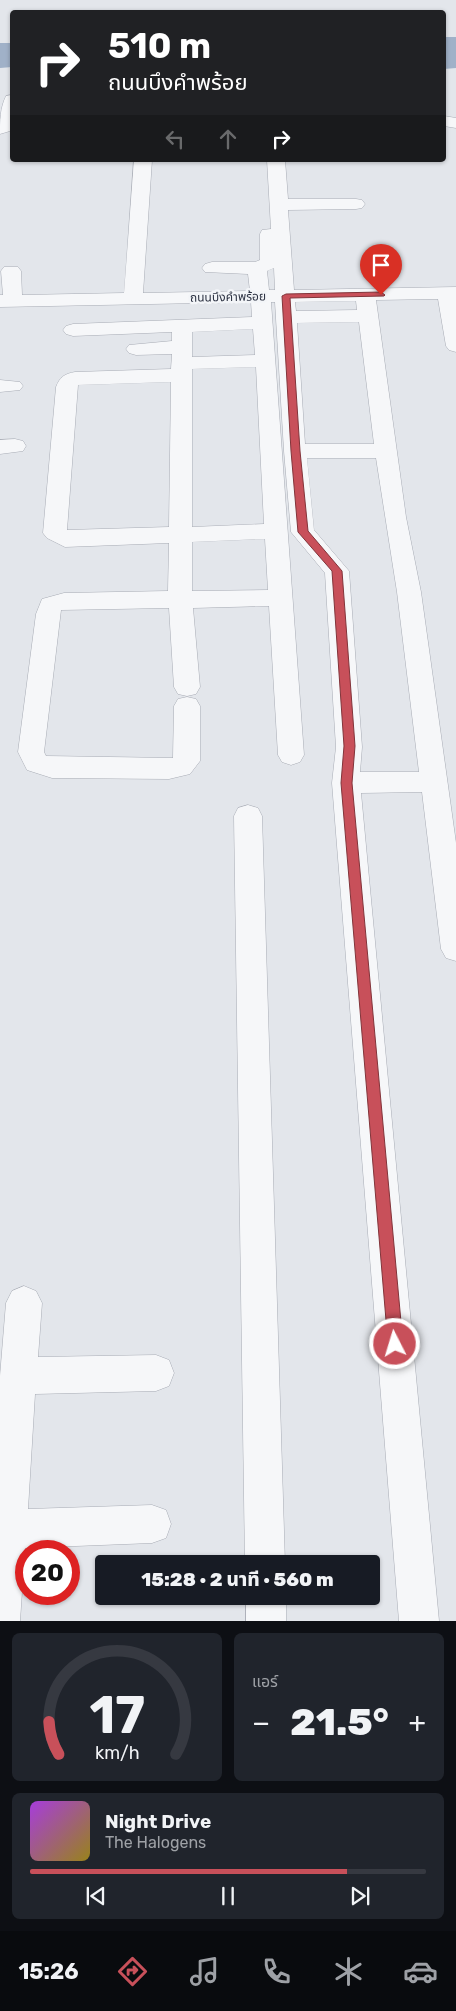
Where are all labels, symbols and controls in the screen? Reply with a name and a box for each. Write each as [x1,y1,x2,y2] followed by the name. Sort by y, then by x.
[108,25,211,67] text: 510 m
[25,30,90,95] icon: right
[108,69,247,96] text: ถนนบึงคำพร้อย
[161,125,189,153] icon: left
[214,125,242,153] icon: ahead
[267,125,295,153] icon: right
[360,244,402,295] pin
[367,251,395,279] icon: arrive
[190,289,266,305] street label: ถนนบึงคำพร้อย
[368,1317,420,1369] position arrow
[15,1540,80,1605] speed limit sign: 20
[141,1568,334,1591] text: 15:28 · 2 นาที · 560 m
[252,1672,278,1691] text: แอร์
[89,1684,145,1746] text: 17
[290,1699,389,1745] text: 21.5°
[252,1706,270,1739] text: −
[409,1706,426,1739] text: +
[95,1742,139,1763] text: km/h
[105,1810,211,1833] text: Night Drive
[105,1833,206,1852] text: The Halogens
[82,1882,110,1910] icon: previous
[214,1882,242,1910] icon: pause
[346,1882,374,1910] icon: next
[115,1954,150,1989] icon: directions
[187,1954,222,1989] icon: music
[259,1954,294,1989] icon: phone
[331,1954,366,1989] icon: climate
[403,1954,438,1989] icon: car
[18,1958,79,1985] text: 15:26

